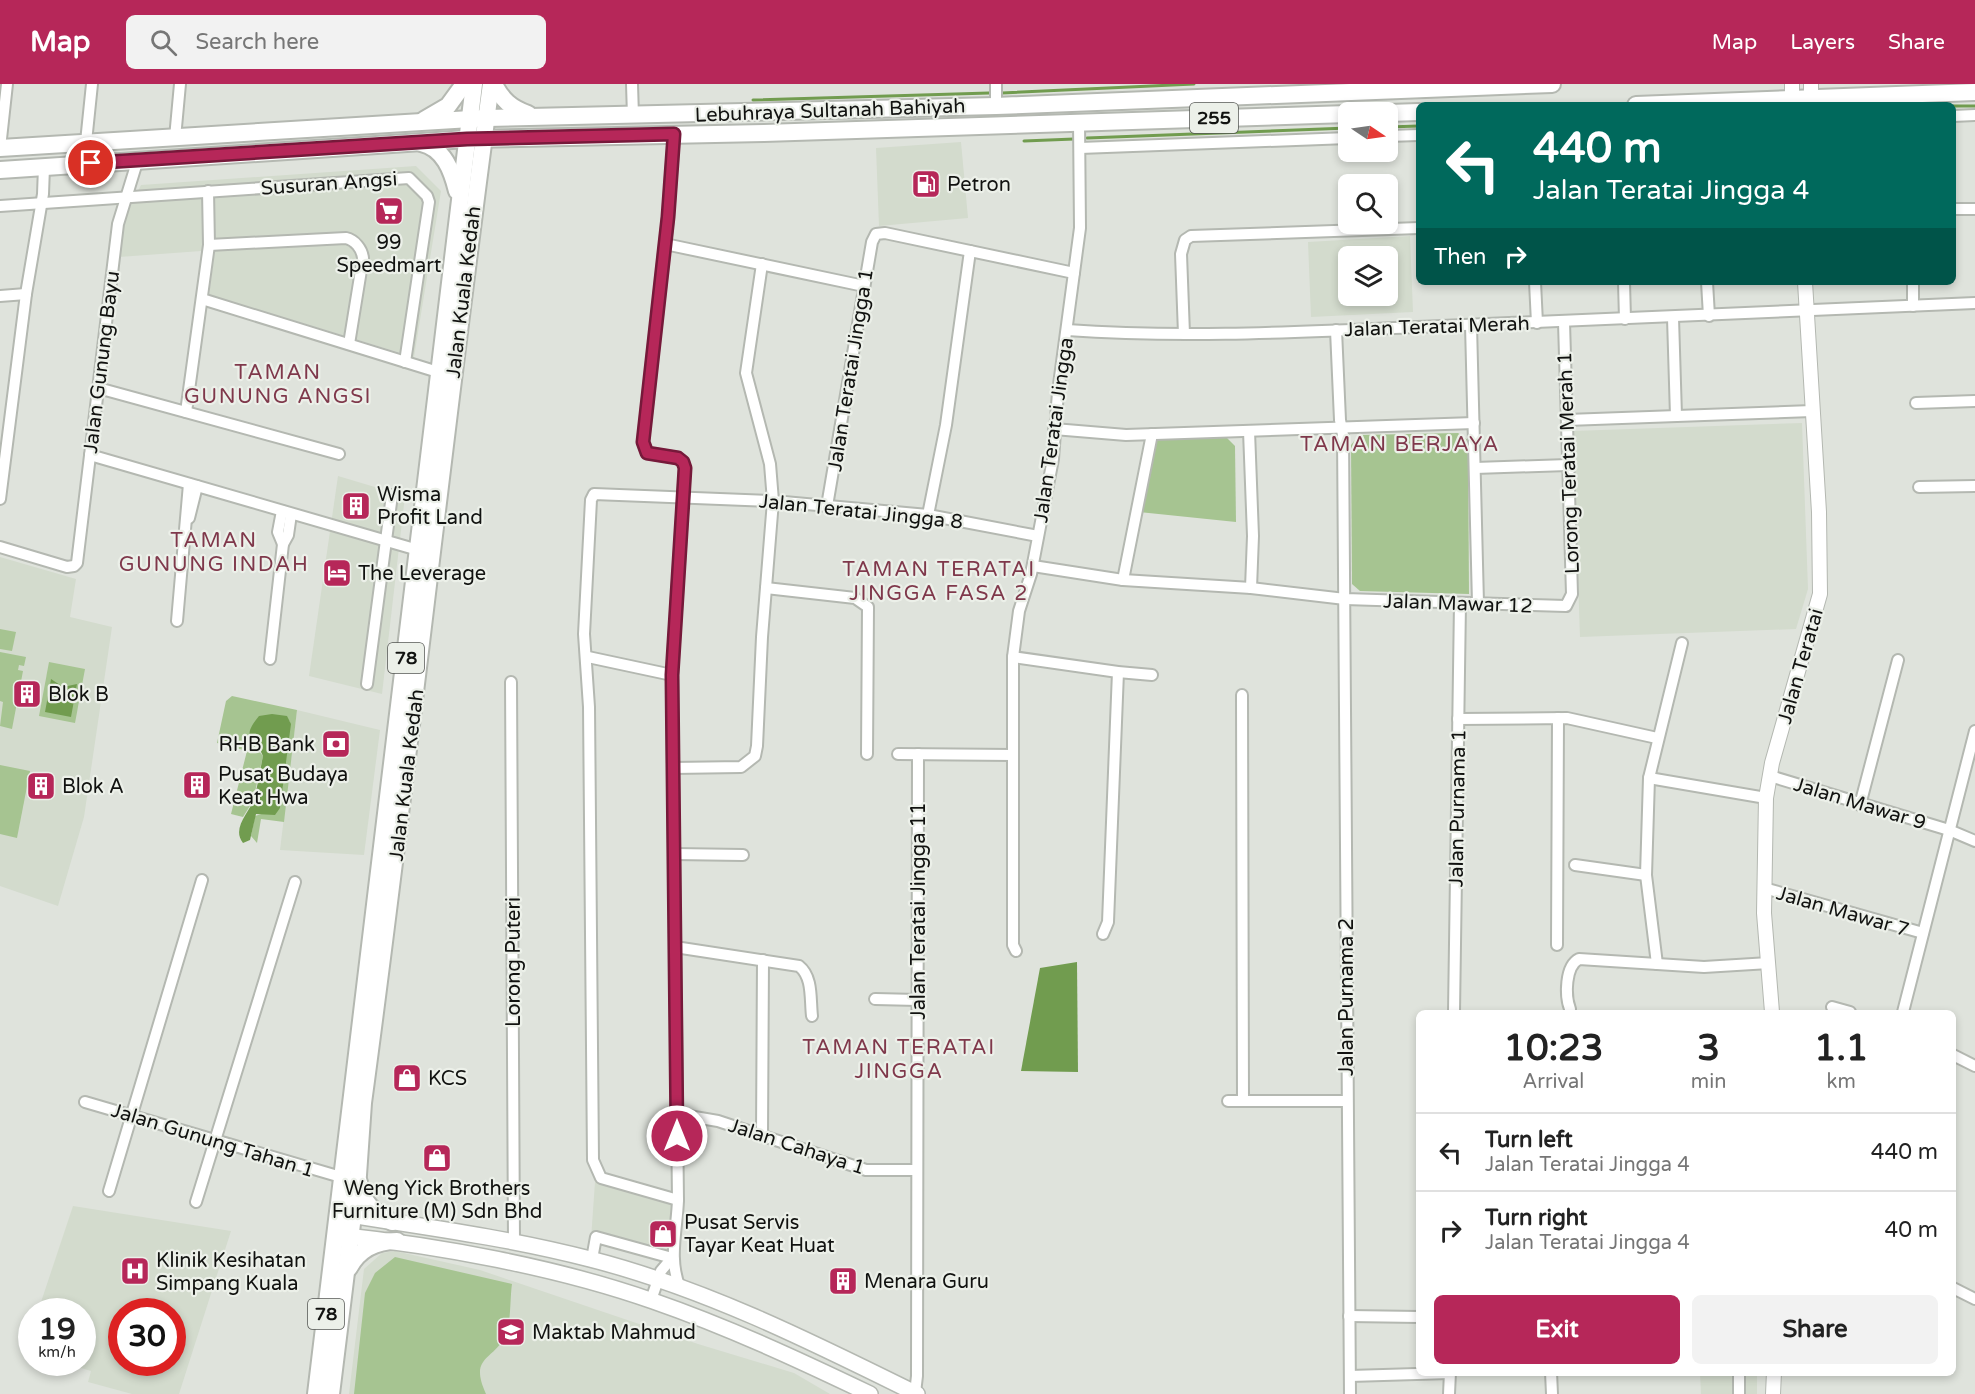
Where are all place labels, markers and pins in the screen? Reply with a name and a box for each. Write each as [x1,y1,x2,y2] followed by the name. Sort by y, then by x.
[65,137,116,188] pin
[910,168,942,200] fuel station icon: Petron
[947,173,1011,197] place label: Petron
[373,195,405,227] supermarket icon: 99 Speedmart
[337,231,442,278] place label: 99 Speedmart
[377,483,483,530] place label: Wisma Profit Land
[340,490,372,522] building icon: Wisma Profit Land
[321,557,353,589] hotel icon: The Leverage
[358,562,486,586] place label: The Leverage
[11,678,43,710] building icon: Blok B
[48,683,109,707] place label: Blok B
[320,728,352,760] bank icon: RHB Bank
[218,733,315,757] place label: RHB Bank
[218,763,348,810] place label: Pusat Budaya Keat Hwa
[181,769,213,801] building icon: Pusat Budaya Keat Hwa
[25,770,57,802] building icon: Blok A
[62,775,124,799] place label: Blok A
[391,1062,423,1094] shop icon: KCS
[428,1067,467,1091] place label: KCS
[421,1142,453,1174] shop icon: Weng Yick Brothers Furniture (M) Sdn Bhd
[332,1177,542,1224] place label: Weng Yick Brothers Furniture (M) Sdn Bhd
[684,1211,835,1258] place label: Pusat Servis Tayar Keat Huat
[647,1218,679,1250] shop icon: Pusat Servis Tayar Keat Huat
[156,1249,306,1296] place label: Klinik Kesihatan Simpang Kuala
[119,1255,151,1287] hospital icon: Klinik Kesihatan Simpang Kuala
[827,1265,859,1297] building icon: Menara Guru
[864,1270,989,1294] place label: Menara Guru
[495,1316,527,1348] school or university icon: Maktab Mahmud
[532,1321,696,1345] place label: Maktab Mahmud

